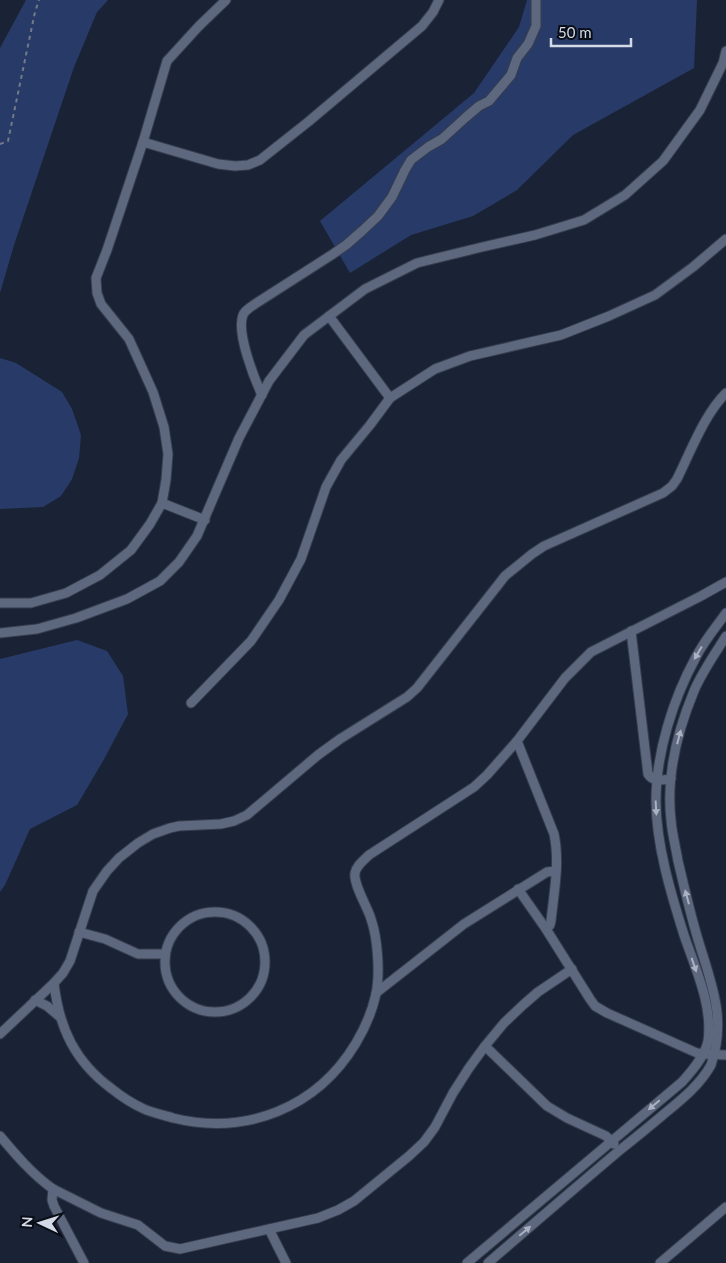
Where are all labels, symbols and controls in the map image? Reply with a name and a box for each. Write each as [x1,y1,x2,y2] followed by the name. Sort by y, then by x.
[551,15,631,47] scale bar
[558,23,592,41] text: 50 m
[694,646,703,660] one-way arrow
[675,730,683,745] one-way arrow
[653,800,661,816] one-way arrow
[682,890,690,905] one-way arrow
[691,958,699,973] one-way arrow
[648,1099,661,1110] one-way arrow
[15,1198,65,1248] north arrow
[18,1216,35,1228] text: N
[518,1226,531,1237] one-way arrow

